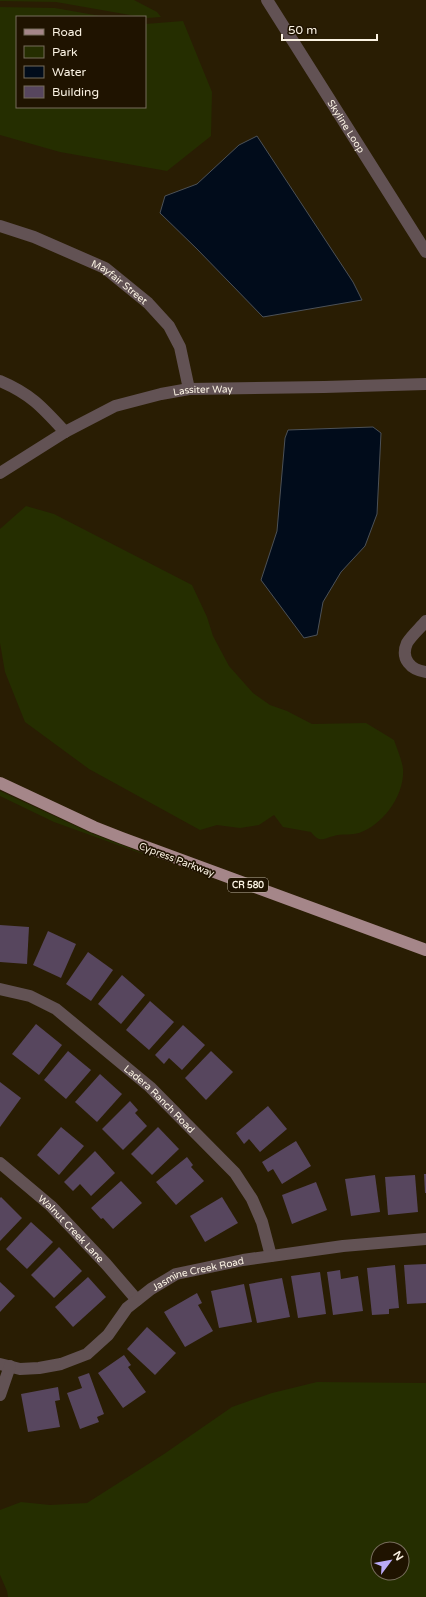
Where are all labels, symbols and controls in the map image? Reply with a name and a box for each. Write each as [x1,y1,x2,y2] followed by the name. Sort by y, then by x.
[16,16,146,108] legend
[282,16,377,42] scale bar
[288,23,317,37] text: 50 m
[52,25,82,39] text: Road
[52,45,78,59] text: Park
[52,65,87,79] text: Water
[52,85,99,99] text: Building
[324,98,367,155] street label: Skyline Loop
[89,258,150,307] street label: Mayfair Street
[172,383,234,399] street label: Lassiter Way
[137,840,217,880] street label: Cypress Parkway
[228,878,268,892] road number: CR 580
[121,1063,197,1136] street label: Ladera Ranch Road
[35,1193,107,1266] street label: Walnut Creek Lane
[150,1255,245,1294] street label: Jasmine Creek Road
[370,1541,410,1581] north arrow
[390,1549,406,1563] text: N

